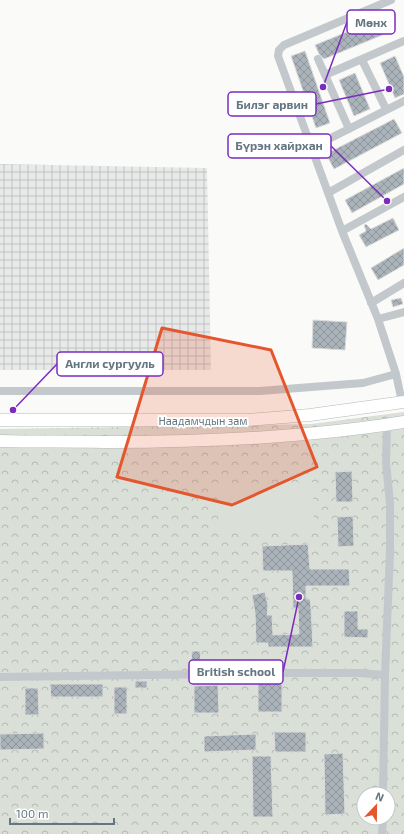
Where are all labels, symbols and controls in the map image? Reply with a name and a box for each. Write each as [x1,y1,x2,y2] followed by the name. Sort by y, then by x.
[347,10,395,34] callout: Мөнх
[355,15,387,29] text: Мөнх
[228,92,316,116] callout: Билэг арвин
[236,97,308,111] text: Билэг арвин
[228,134,331,158] callout: Бүрэн хайрхан
[235,138,323,152] text: Бүрэн хайрхан
[57,352,163,376] callout: Англи сургууль
[65,356,155,370] text: Англи сургууль
[158,414,248,427] street label: Наадамчдын зам
[189,660,283,684] callout: British school
[197,664,275,678] text: British school
[356,786,396,826] north arrow
[374,789,386,804] text: N
[10,800,114,826] scale bar
[16,806,48,820] text: 100 m

